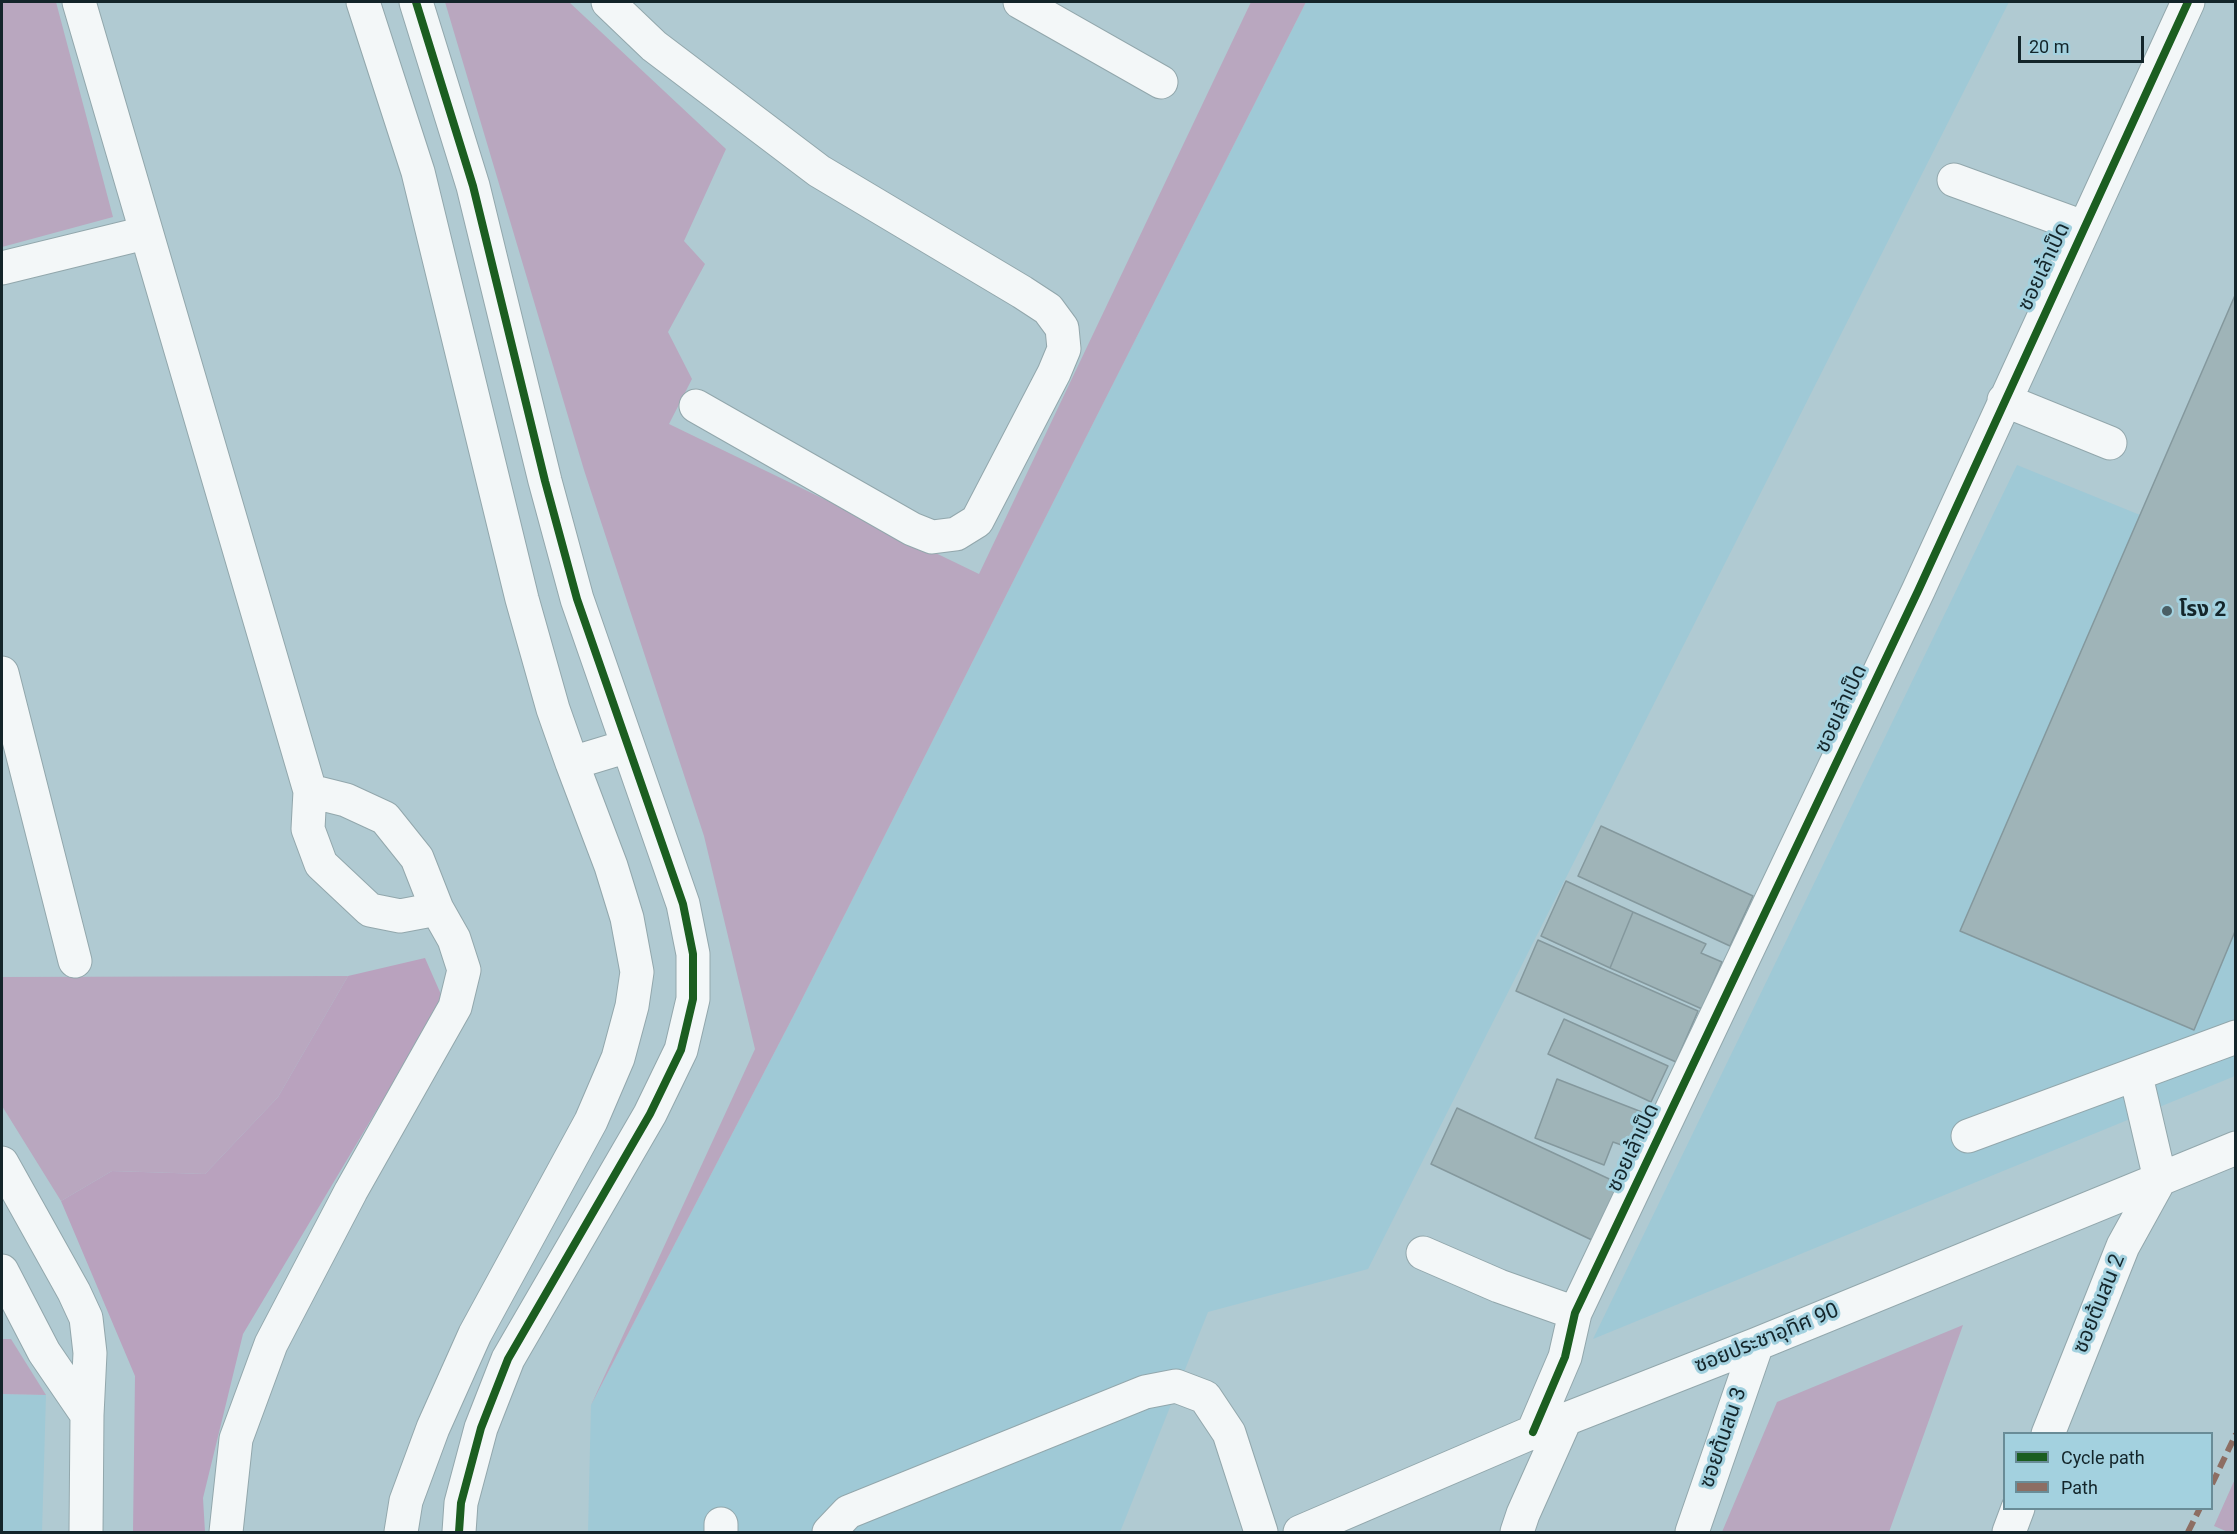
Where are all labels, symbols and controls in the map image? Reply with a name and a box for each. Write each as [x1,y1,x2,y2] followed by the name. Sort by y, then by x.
[2021,24,2147,62] scale bar
[2029,36,2069,57] text: 20 m
[2014,219,2076,315] street label: ซอยเล้าเป็ด
[2179,598,2226,624] place label: โรง 2
[2160,604,2174,618] marker: โรง 2
[1811,661,1873,757] street label: ซอยเล้าเป็ด
[1603,1100,1665,1196] street label: ซอยเล้าเป็ด
[2069,1251,2131,1357] street label: ซอยต้นสน 2
[1691,1299,1843,1379] street label: ซอยประชาอุทิศ 90
[1695,1385,1753,1491] street label: ซอยต้นสน 3
[2003,1432,2213,1510] legend
[2061,1447,2145,1468] text: Cycle path
[2061,1477,2098,1498] text: Path

